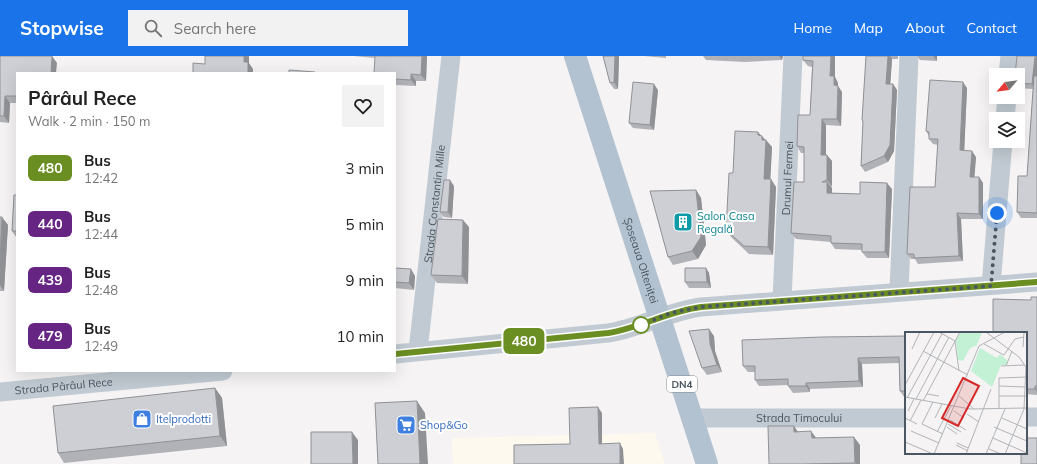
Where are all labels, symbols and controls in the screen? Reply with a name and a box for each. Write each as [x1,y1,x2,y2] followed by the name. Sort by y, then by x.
[128,10,408,46] search box
[20,16,104,40] text: Stopwise
[142,17,164,39] icon: search
[174,19,256,38] text: Search here
[793,19,832,37] text: Home
[854,19,883,37] text: Map
[905,19,945,37] text: About
[967,19,1017,37] text: Contact
[989,68,1025,104] north arrow
[989,68,1025,148] map controls
[342,85,384,127] button: heart
[28,86,136,110] text: Pârâul Rece
[989,112,1025,148] button: layers
[28,113,150,129] text: Walk · 2 min · 150 m
[779,141,796,216] street label: Drumul Fermei
[421,144,448,264] street label: Strada Constantin Mille
[84,151,111,170] text: Bus
[37,159,63,177] text: 480
[346,159,384,178] text: 3 min
[84,170,118,186] text: 12:42
[987,203,1007,223] your location
[84,207,111,226] text: Bus
[697,209,755,236] place label: Salon Casa Regală
[672,211,694,233] building icon: Salon Casa Regală
[37,215,63,233] text: 440
[346,215,384,234] text: 5 min
[620,216,662,305] street label: Șoseaua Olteniței
[84,226,118,242] text: 12:44
[84,263,111,282] text: Bus
[37,271,63,289] text: 439
[346,271,384,290] text: 9 min
[84,282,118,298] text: 12:48
[632,316,650,334] unlabelled marker
[84,319,111,338] text: Bus
[37,327,63,345] text: 479
[337,327,384,346] text: 10 min
[501,328,547,354] line badge: 480
[511,332,537,350] text: 480
[905,332,1027,454] inset map
[84,338,118,354] text: 12:49
[14,374,113,398] street label: Strada Pârâul Rece
[667,376,697,392] road number: DN4
[131,408,153,430] shop icon: Itelprodotti
[756,411,842,425] street label: Strada Timocului
[156,412,211,426] place label: Itelprodotti
[395,414,417,436] supermarket icon: Shop&Go
[420,418,468,432] place label: Shop&Go

